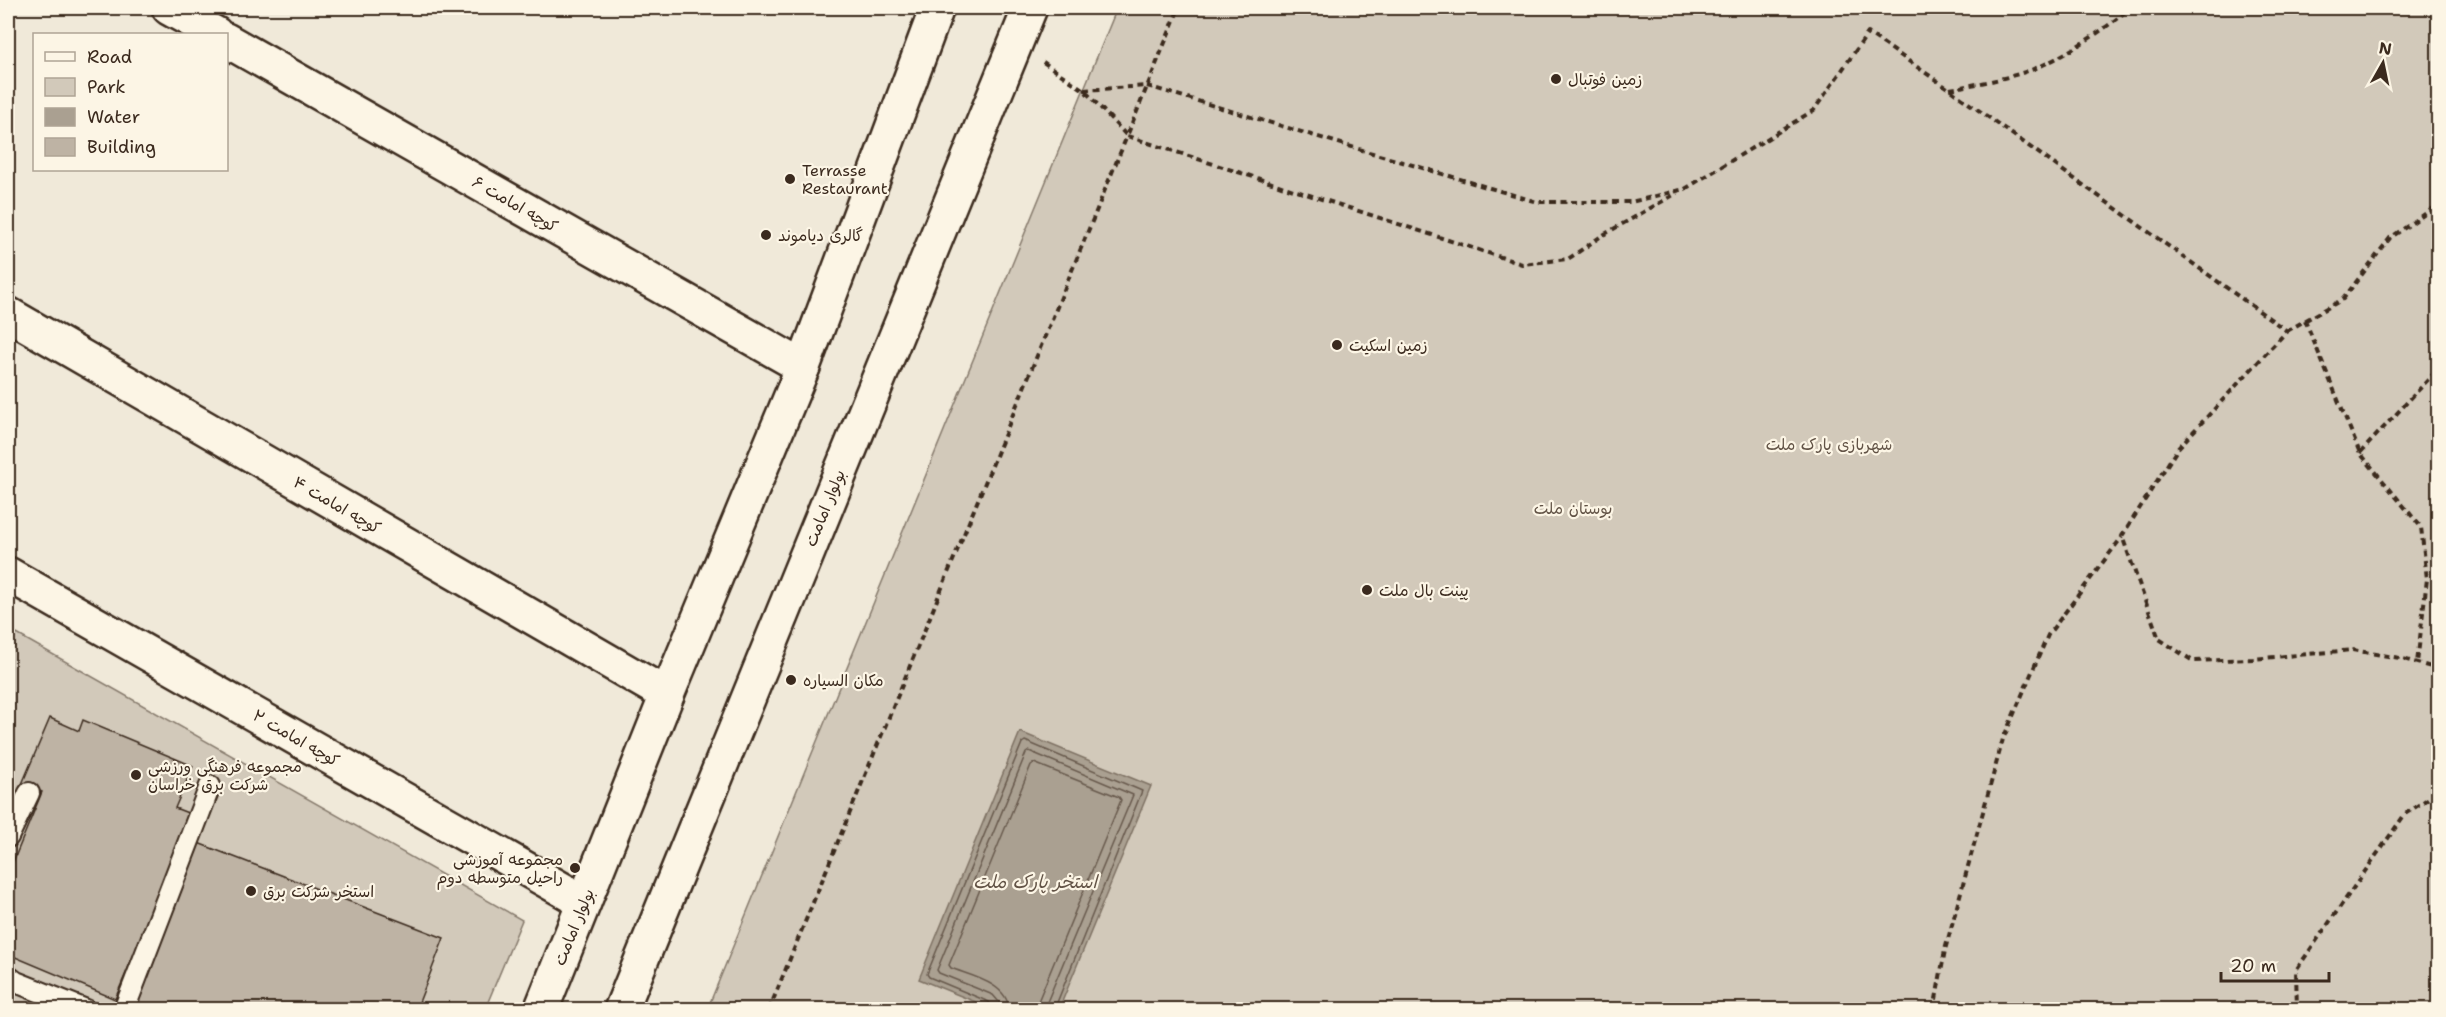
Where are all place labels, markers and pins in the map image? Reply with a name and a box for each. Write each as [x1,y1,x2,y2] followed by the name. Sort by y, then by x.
[1568,69,1642,90] place label: زمین فوتبال
[1549,72,1563,86] marker: زمین فوتبال
[802,160,888,199] place label: Terrasse Restaurant
[783,172,797,186] marker: Terrasse Restaurant
[778,225,863,246] place label: گالری دیاموند
[759,228,773,242] marker: گالری دیاموند
[1349,335,1428,356] place label: زمین اسکیت
[1330,338,1344,352] marker: زمین اسکیت
[1379,580,1469,601] place label: پینت بال ملت
[1360,583,1374,597] marker: پینت بال ملت
[803,670,883,691] place label: مکان السیاره
[784,673,798,687] marker: مکان السیاره
[148,756,302,795] place label: مجموعه فرهنگی ورزشی شرکت برق خراسان
[129,768,143,782] marker: مجموعه فرهنگی ورزشی شرکت برق خراسان
[437,849,563,890] place label: مجموعه آموزشی راحیل متوسطه دوم
[568,861,582,875] marker: مجموعه آموزشی راحیل متوسطه دوم
[263,881,374,902] place label: استخر شرکت برق
[244,884,258,898] marker: استخر شرکت برق

